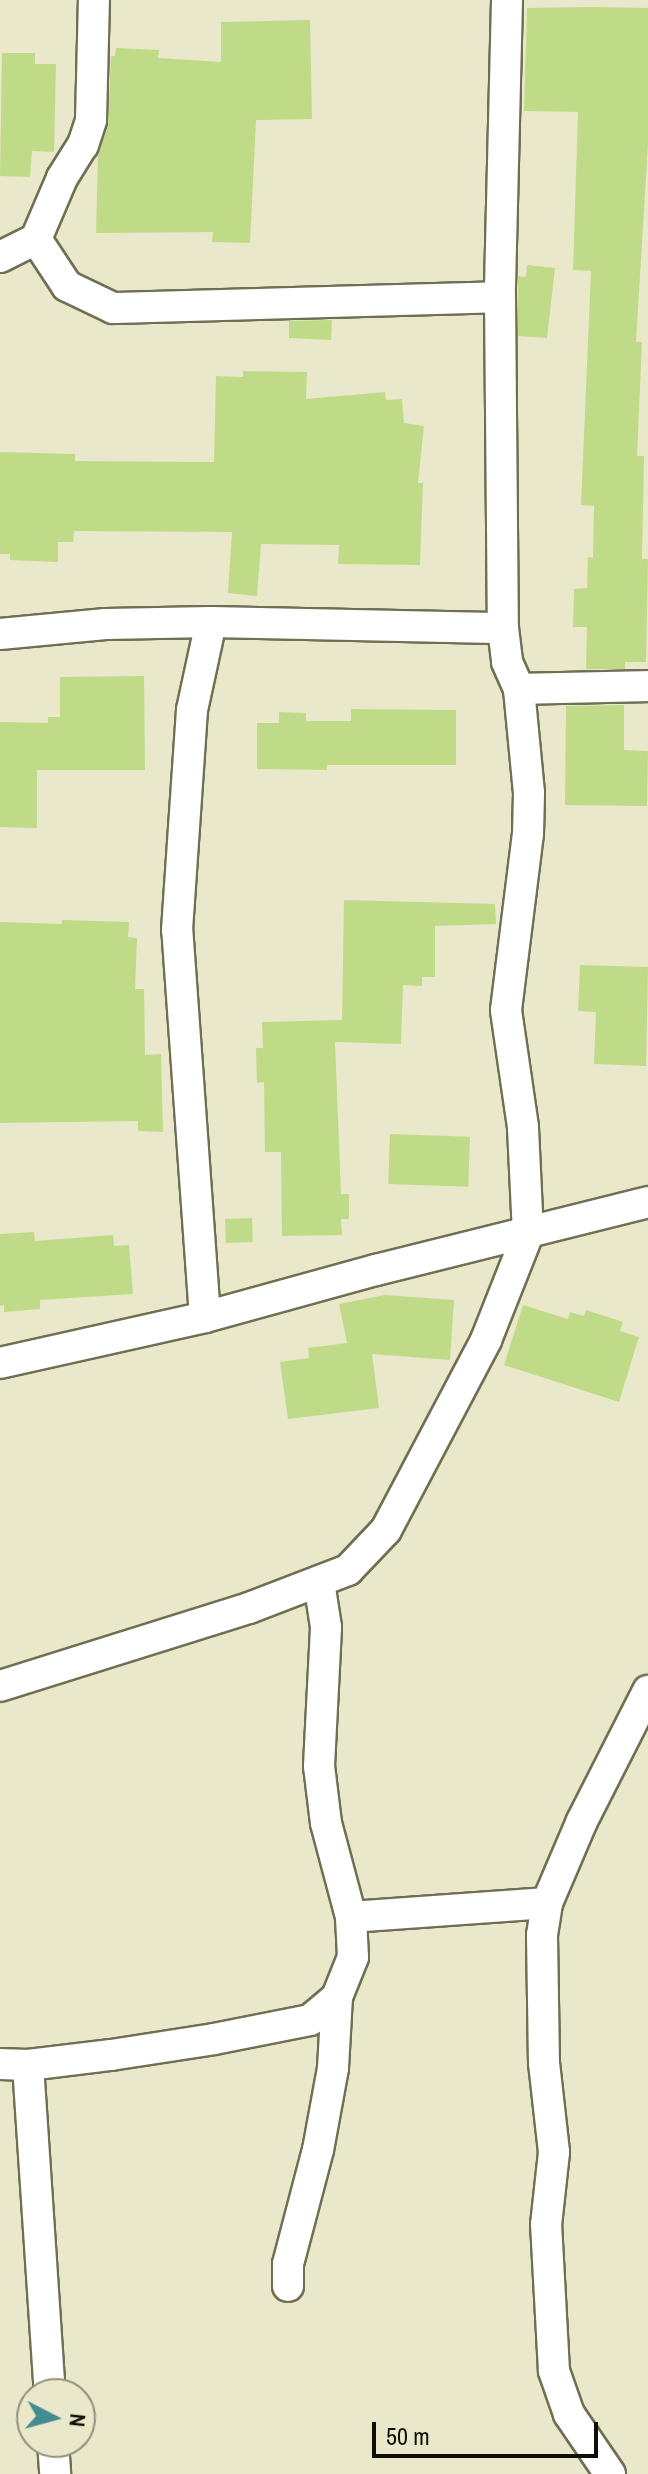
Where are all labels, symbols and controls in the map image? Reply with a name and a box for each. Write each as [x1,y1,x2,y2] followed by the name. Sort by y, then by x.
[16,2378,96,2458] north arrow
[376,2406,602,2456] scale bar
[62,2412,93,2428] text: N
[386,2420,430,2452] text: 50 m

